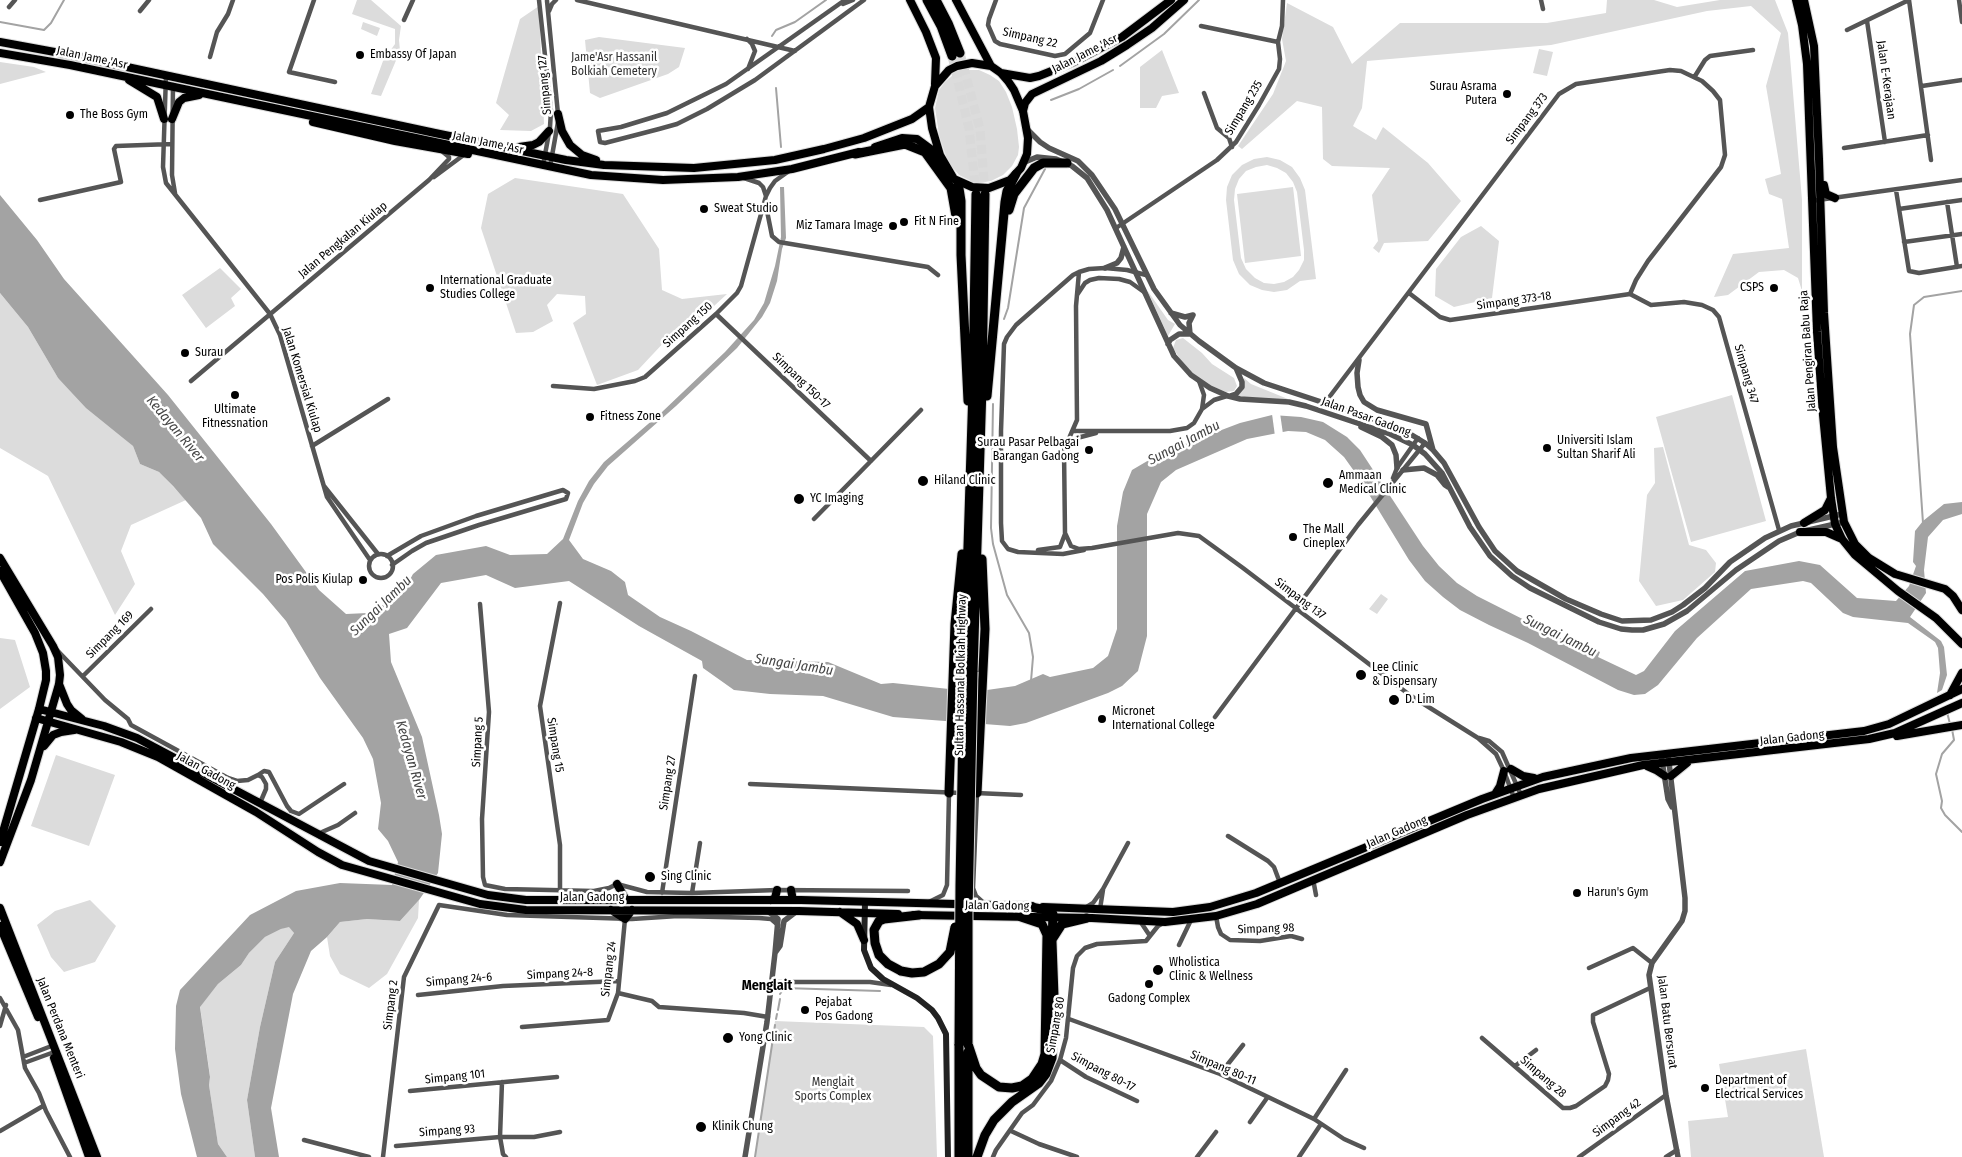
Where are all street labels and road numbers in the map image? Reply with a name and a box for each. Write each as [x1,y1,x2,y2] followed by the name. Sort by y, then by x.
[1001,25,1059,51] street label: Simpang 22
[1050,31,1120,77] street label: Jalan Jame 'Asr
[1873,40,1899,120] street label: Jalan E-Kerajaan
[55,43,129,73] street label: Jalan Jame 'Asr
[535,55,555,115] street label: Simpang 127
[1222,78,1266,138] street label: Simpang 235
[1503,90,1551,148] street label: Simpang 373
[451,128,525,158] street label: Jalan Jame 'Asr
[296,199,390,281] street label: Jalan Pengkalan Kiulap
[1476,289,1552,313] street label: Simpang 373-18
[1797,290,1819,412] street label: Jalan Pengiran Babu Raja
[660,299,716,351] street label: Simpang 150
[279,325,325,435] street label: Jalan Komersial Kiulap
[1731,343,1761,405] street label: Simpang 347
[769,350,833,412] street label: Simpang 150-17
[1319,394,1413,440] street label: Jalan Pasar Gadong
[1272,575,1328,623] street label: Simpang 137
[952,594,970,756] street label: Sultan Hassanal Bolkiah Highway
[83,608,137,662] street label: Simpang 169
[469,716,487,768] street label: Simpang 5
[544,717,566,773] street label: Simpang 15
[1759,727,1825,749] street label: Jalan Gadong
[174,749,238,793] street label: Jalan Gadong
[657,755,679,811] street label: Simpang 27
[1364,813,1430,851] street label: Jalan Gadong
[560,891,624,905] street label: Jalan Gadong
[965,898,1029,914] street label: Jalan Gadong
[1237,921,1295,937] street label: Simpang 98
[598,940,620,998] street label: Simpang 24
[526,965,594,983] street label: Simpang 24-8
[425,970,493,990] street label: Simpang 24-6
[1654,974,1680,1070] street label: Jalan Batu Bersurat
[33,975,87,1081] street label: Jalan Perdana Menteri
[381,979,401,1031] street label: Simpang 2
[1044,995,1068,1055] street label: Simpang 80
[1188,1048,1258,1088] street label: Simpang 80-11
[1068,1049,1138,1095] street label: Simpang 80-17
[1517,1053,1569,1101] street label: Simpang 28
[424,1067,486,1087] street label: Simpang 101
[1590,1096,1644,1140] street label: Simpang 42
[418,1122,476,1140] street label: Simpang 93

